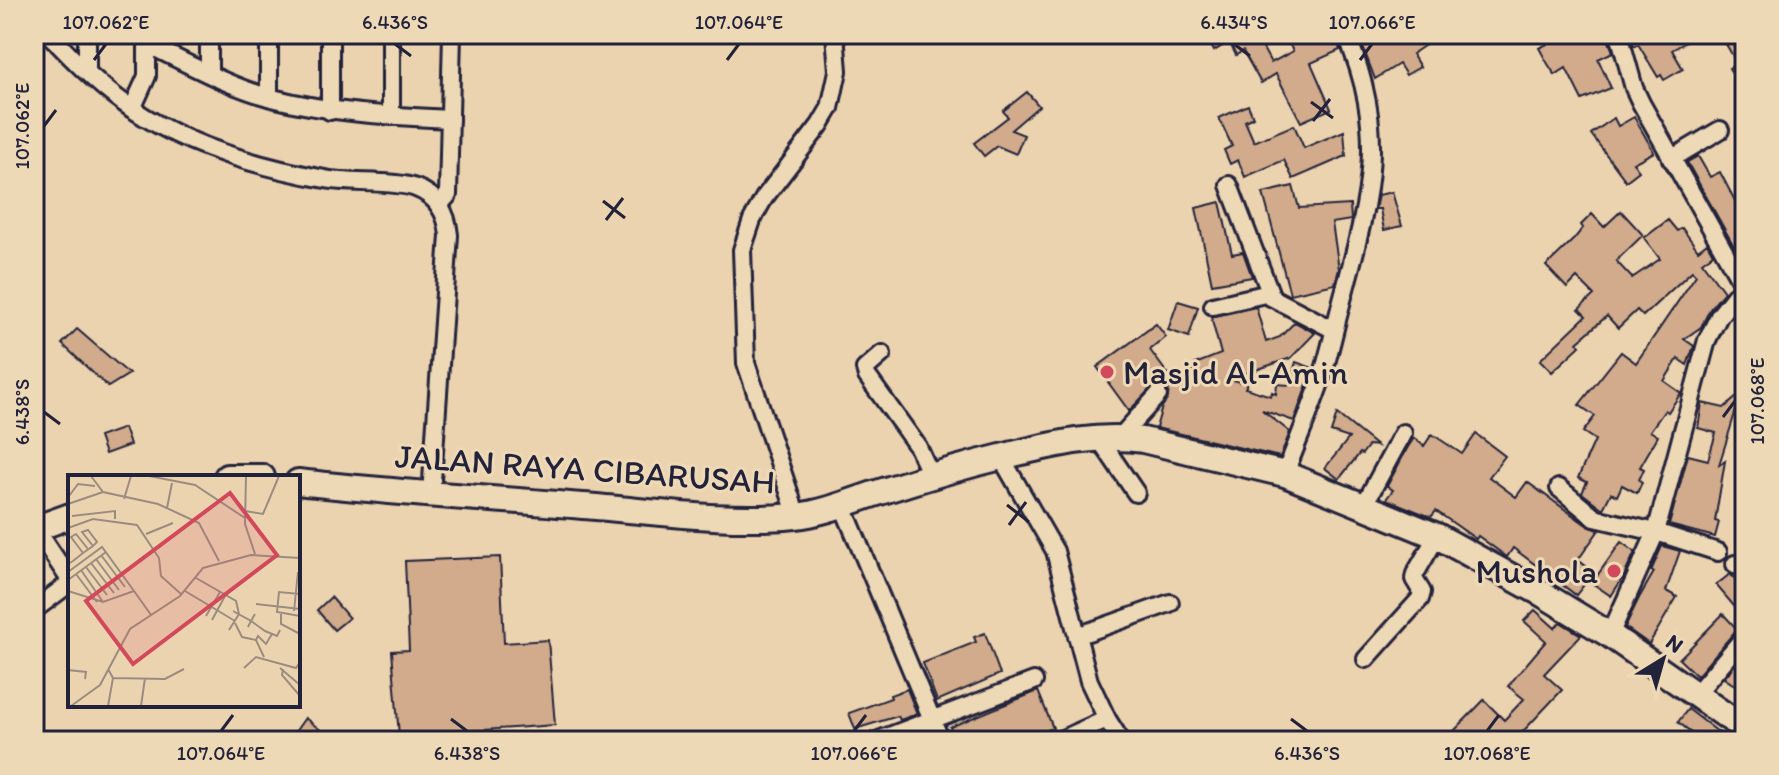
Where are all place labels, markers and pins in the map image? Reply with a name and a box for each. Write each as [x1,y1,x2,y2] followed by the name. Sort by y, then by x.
[1123,352,1348,393] place label: Masjid Al-Amin
[1098,363,1116,381] marker: Masjid Al-Amin
[1475,551,1598,592] place label: Mushola
[1605,562,1623,580] marker: Mushola

